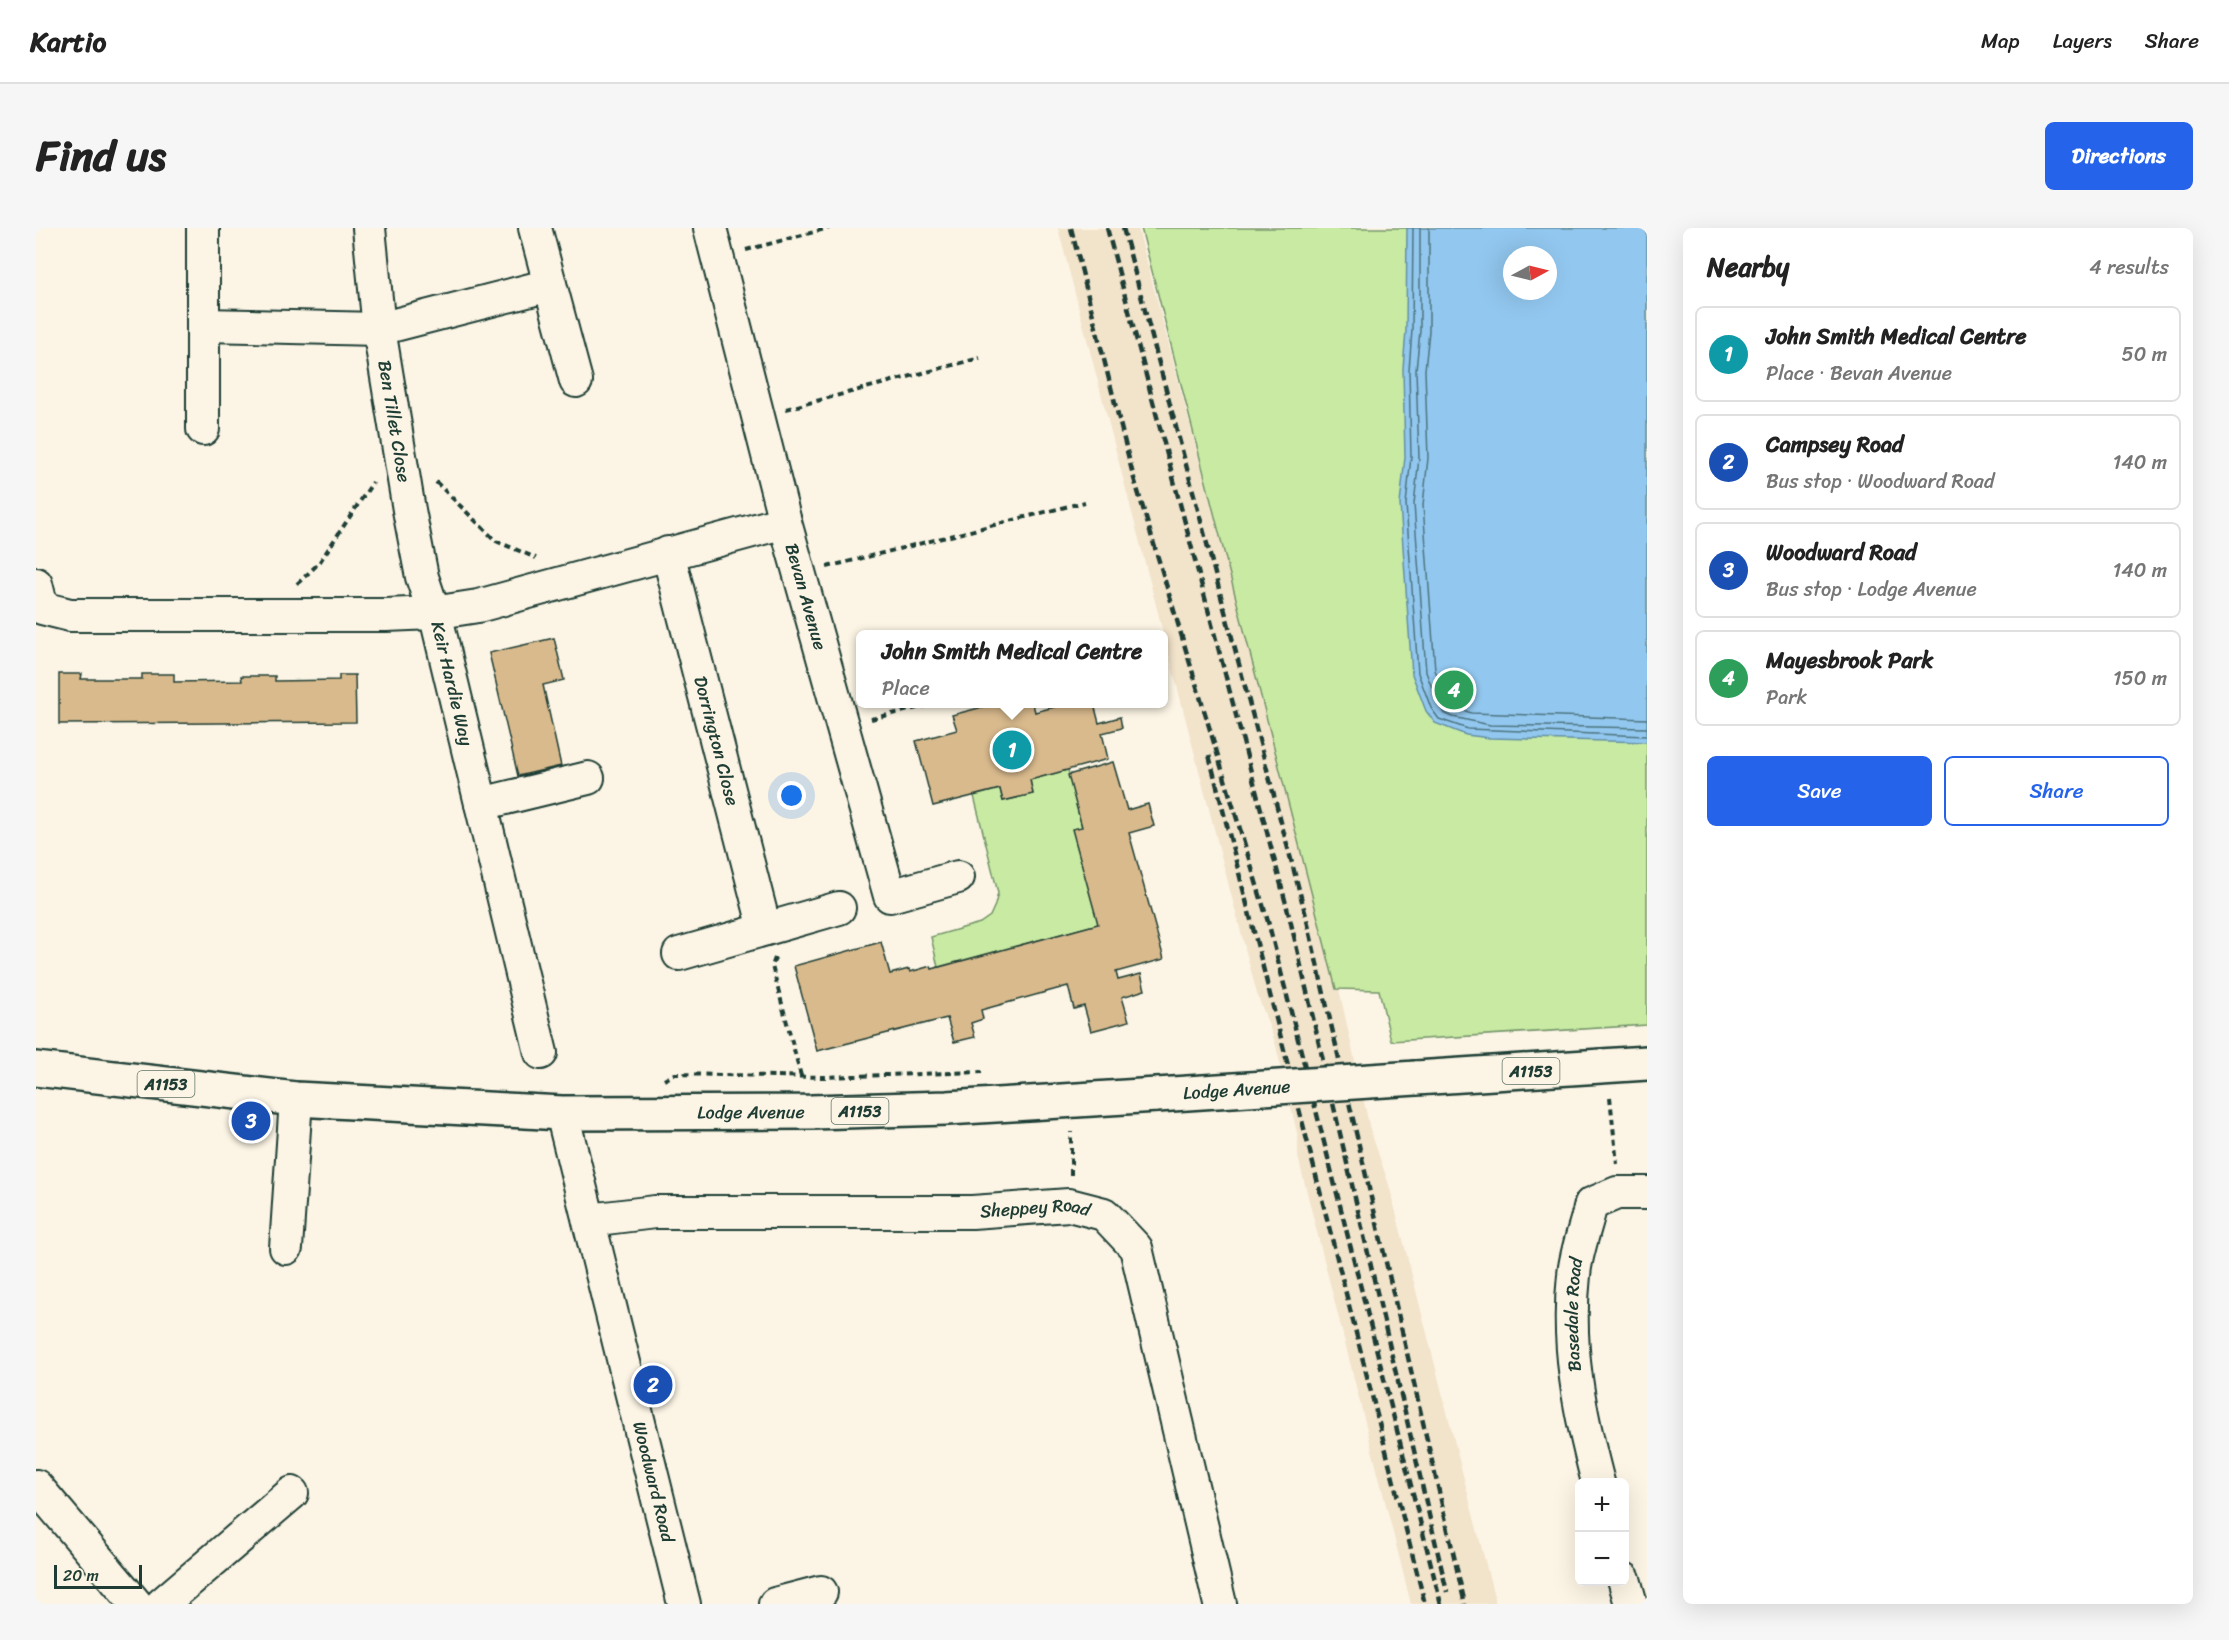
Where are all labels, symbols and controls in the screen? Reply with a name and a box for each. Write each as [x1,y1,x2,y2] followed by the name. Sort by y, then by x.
[30,17,106,66] text: Kartio
[1981,22,2020,60] text: Map
[2053,22,2112,60] text: Layers
[2145,22,2199,60] text: Share
[36,119,166,193] text: Find us
[2045,122,2193,190] button: Directions
[1707,244,1789,290] text: Nearby
[1503,246,1557,300] north arrow
[2089,250,2169,285] text: 4 results
[1766,317,2027,356] text: John Smith Medical Centre
[1724,337,1733,372] text: 1
[2122,337,2167,372] text: 50 m
[1766,356,1952,391] text: Place · Bevan Avenue
[368,358,420,485] street label: Ben Tillet Close
[1766,425,1904,464] text: Campsey Road
[1723,445,1734,480] text: 2
[2113,445,2167,480] text: 140 m
[1766,464,1994,499] text: Bus stop · Woodward Road
[1766,533,1917,572] text: Woodward Road
[776,539,836,654] street label: Bevan Avenue
[1723,553,1734,588] text: 3
[2113,553,2167,588] text: 140 m
[1766,572,1977,607] text: Bus stop · Lodge Avenue
[422,618,483,750] street label: Keir Hardie Way
[856,630,1168,708] popup
[882,632,1142,671] text: John Smith Medical Centre
[1766,641,1933,680] text: Mayesbrook Park
[1722,661,1735,696] text: 4
[2113,661,2167,696] text: 150 m
[1434,668,1474,712] pin: 4
[882,671,930,706] text: Place
[684,673,749,809] street label: Dorrington Close
[1766,680,1807,715] text: Park
[992,728,1032,772] pin: 1
[1707,756,1932,826] button: Save
[1944,756,2169,826] button: Share
[777,781,806,810] your location
[1502,1058,1560,1084] road number: A1153
[1182,1070,1292,1109] street label: Lodge Avenue
[138,1071,194,1097] road number: A1153
[697,1096,805,1128] street label: Lodge Avenue
[232,1098,270,1144] pin: 3
[832,1098,888,1124] road number: A1153
[979,1189,1095,1227] street label: Sheppey Road
[1556,1253,1593,1373] street label: Basedale Road
[634,1362,672,1408] pin: 2
[623,1418,684,1547] street label: Woodward Road
[1575,1478,1629,1586] map controls
[1575,1478,1629,1532] button: +
[1575,1532,1629,1586] button: −
[63,1561,99,1590] text: 20 m
[54,1562,142,1590] scale bar

